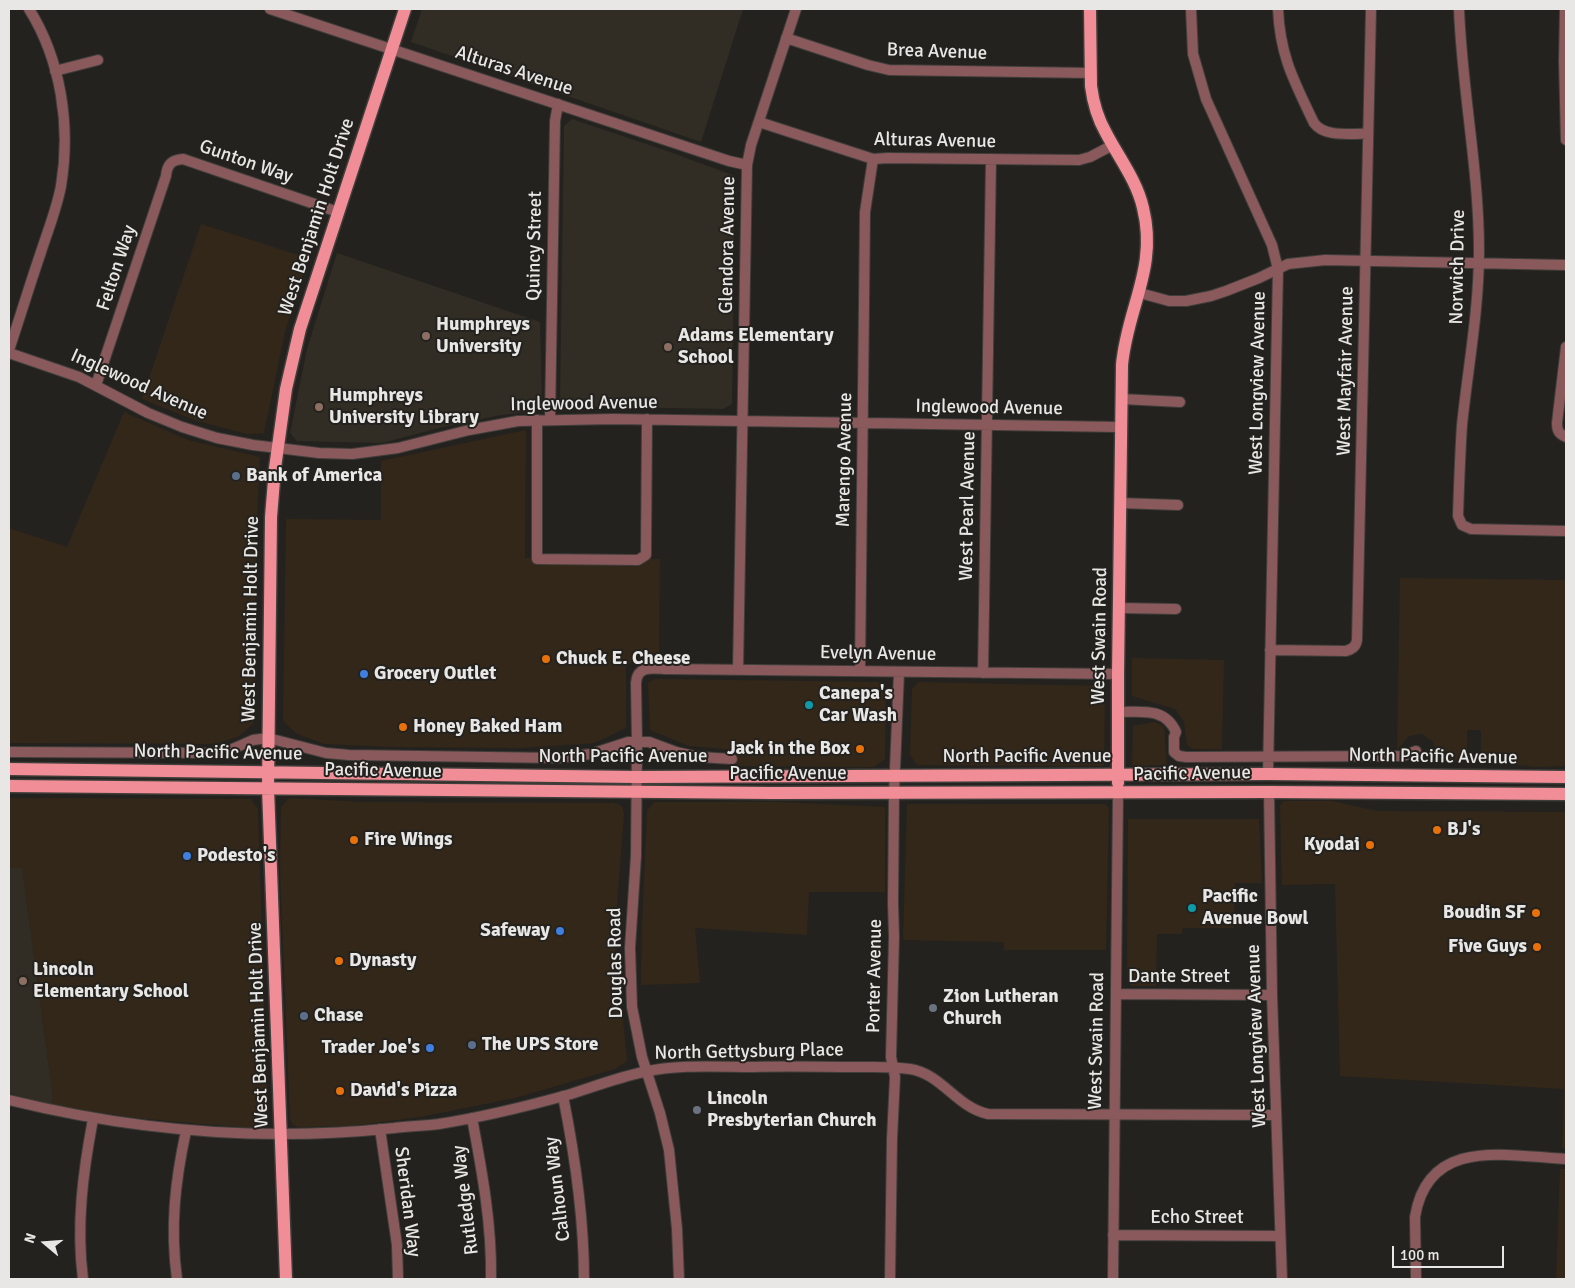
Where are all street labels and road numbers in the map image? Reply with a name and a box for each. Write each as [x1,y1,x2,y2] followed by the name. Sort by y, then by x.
[886,39,988,65] street label: Brea Avenue
[452,41,576,101] street label: Alturas Avenue
[274,115,360,319] street label: West Benjamin Holt Drive
[874,129,996,153] street label: Alturas Avenue
[196,135,296,189] street label: Gunton Way
[715,176,741,314] street label: Glendora Avenue
[523,191,547,301] street label: Quincy Street
[1446,209,1470,325] street label: Norwich Drive
[92,222,142,314] street label: Felton Way
[1333,286,1359,456] street label: West Mayfair Avenue
[1245,291,1271,475] street label: West Longview Avenue
[67,345,211,425] street label: Inglewood Avenue
[510,391,658,417] street label: Inglewood Avenue
[832,392,858,528] street label: Marengo Avenue
[915,395,1063,421] street label: Inglewood Avenue
[955,431,981,581] street label: West Pearl Avenue
[238,516,264,722] street label: West Benjamin Holt Drive
[1087,567,1113,705] street label: West Swain Road
[820,642,936,666] street label: Evelyn Avenue
[133,740,303,766] street label: North Pacific Avenue
[1348,744,1518,770] street label: North Pacific Avenue
[538,746,708,768] street label: North Pacific Avenue
[942,746,1112,768] street label: North Pacific Avenue
[324,759,442,783] street label: Pacific Avenue
[1133,762,1251,786] street label: Pacific Avenue
[729,763,847,785] street label: Pacific Avenue
[604,907,628,1019] street label: Douglas Road
[863,919,887,1033] street label: Porter Avenue
[244,921,274,1129] street label: West Benjamin Holt Drive
[1242,944,1272,1128] street label: West Longview Avenue
[1128,966,1230,988] street label: Dante Street
[1084,972,1110,1110] street label: West Swain Road
[654,1039,844,1065] street label: North Gettysburg Place
[540,1135,576,1243] street label: Calhoun Way
[448,1144,484,1256] street label: Rutledge Way
[389,1146,425,1258] street label: Sheridan Way
[1150,1207,1244,1229] street label: Echo Street

